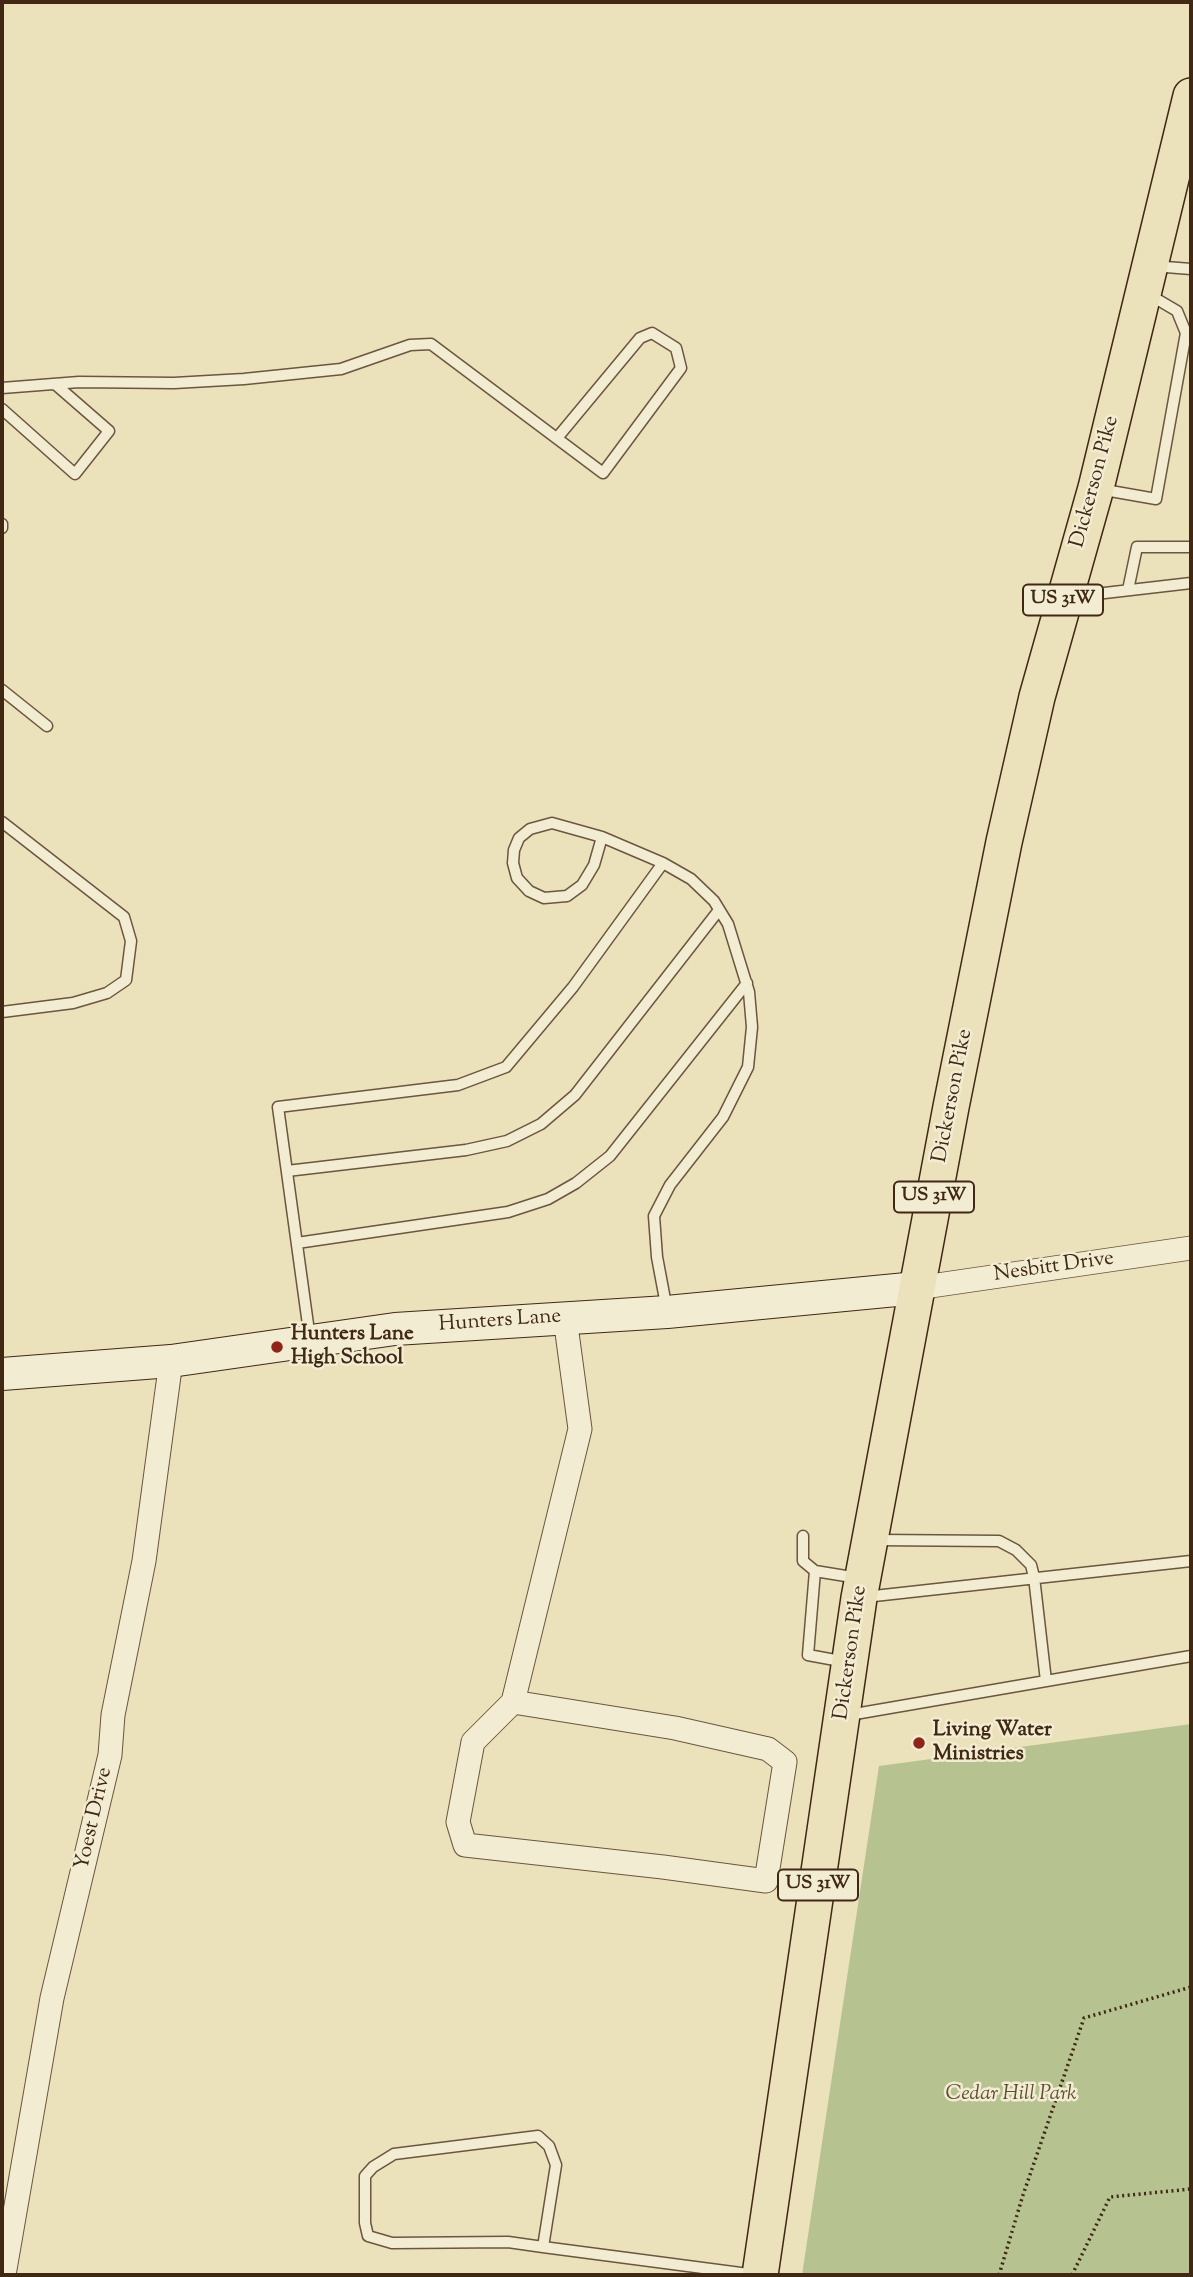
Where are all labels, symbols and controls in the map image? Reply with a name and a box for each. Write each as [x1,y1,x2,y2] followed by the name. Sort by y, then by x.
[1066,413,1126,551] street label: Dickerson Pike
[1023,584,1103,615] road number: US 31W
[929,1027,979,1165] street label: Dickerson Pike
[894,1182,974,1212] road number: US 31W
[992,1247,1116,1289] street label: Nesbitt Drive
[438,1305,562,1339] street label: Hunters Lane
[291,1322,414,1372] place label: Hunters Lane High School
[269,1339,285,1355] marker: Hunters Lane High School
[830,1584,874,1722] street label: Dickerson Pike
[933,1718,1052,1768] place label: Living Water Ministries
[911,1735,927,1751] marker: Living Water Ministries
[71,1765,119,1873] street label: Yoest Drive
[778,1870,858,1900] road number: US 31W
[945,2082,1077,2108] park label: Cedar Hill Park

